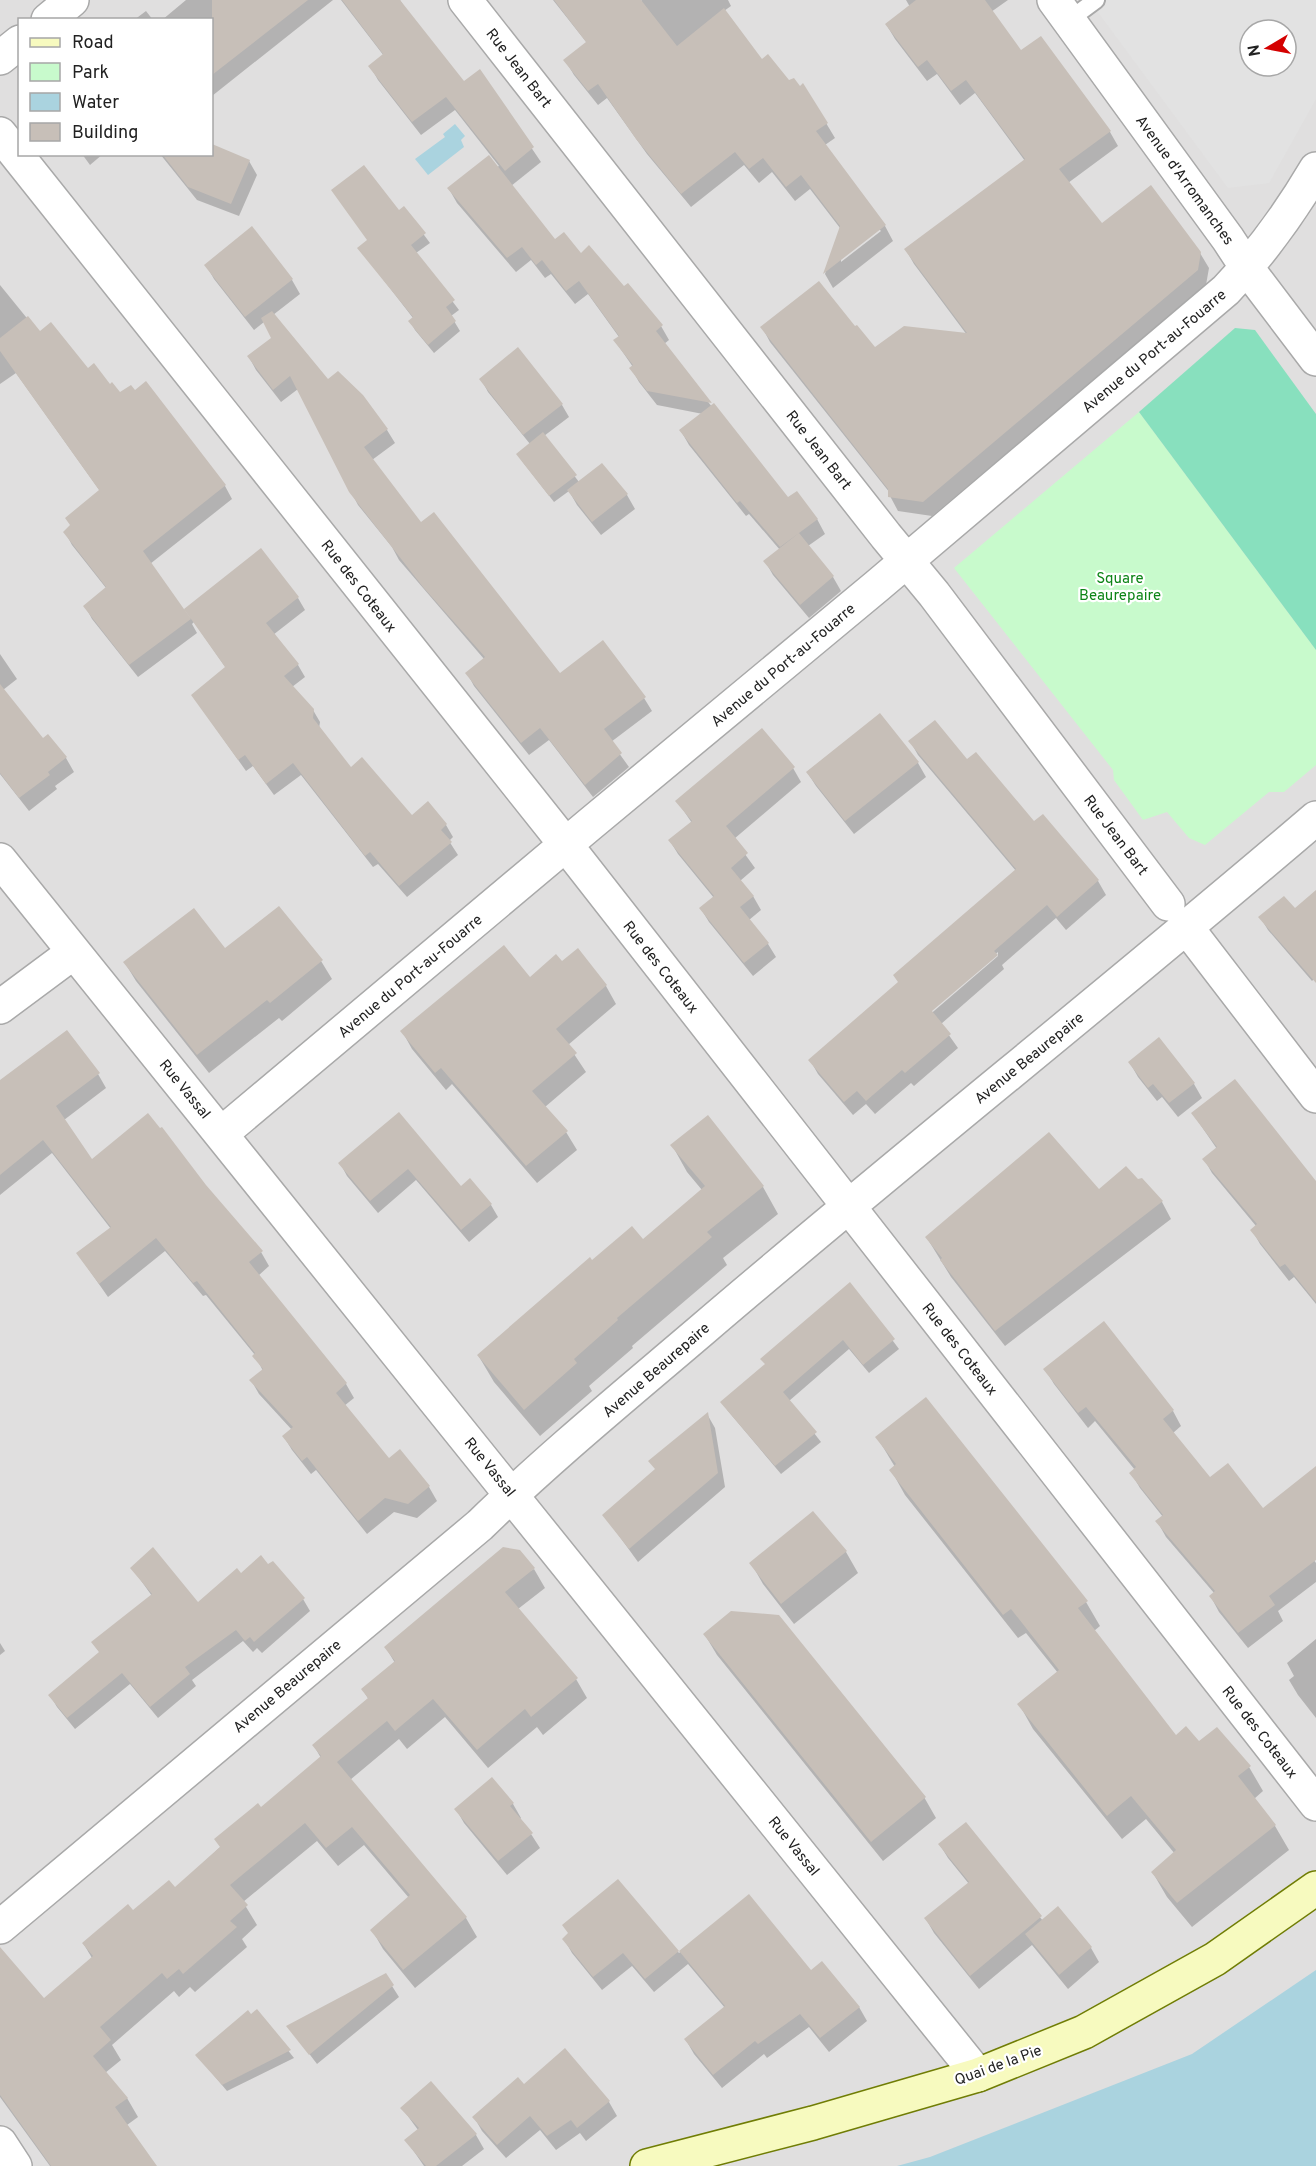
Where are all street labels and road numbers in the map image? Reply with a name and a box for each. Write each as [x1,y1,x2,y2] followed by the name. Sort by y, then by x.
[481,25,555,112] street label: Rue Jean Bart
[1130,112,1237,249] street label: Avenue d'Arromanches
[1079,286,1231,418] street label: Avenue du Port-au-Fouarre
[781,407,855,494] street label: Rue Jean Bart
[316,537,400,637] street label: Rue des Coteaux
[708,600,860,732] street label: Avenue du Port-au-Fouarre
[1078,792,1151,880] street label: Rue Jean Bart
[335,911,487,1043] street label: Avenue du Port-au-Fouarre
[618,918,702,1018] street label: Rue des Coteaux
[971,1009,1089,1109] street label: Avenue Beaurepaire
[154,1056,214,1124] street label: Rue Vassal
[917,1300,1001,1400] street label: Rue des Coteaux
[600,1319,714,1423] street label: Avenue Beaurepaire
[459,1434,519,1502] street label: Rue Vassal
[230,1636,346,1738] street label: Avenue Beaurepaire
[1217,1683,1301,1783] street label: Rue des Coteaux
[763,1813,823,1881] street label: Rue Vassal
[952,2042,1045,2091] street label: Quai de la Pie

